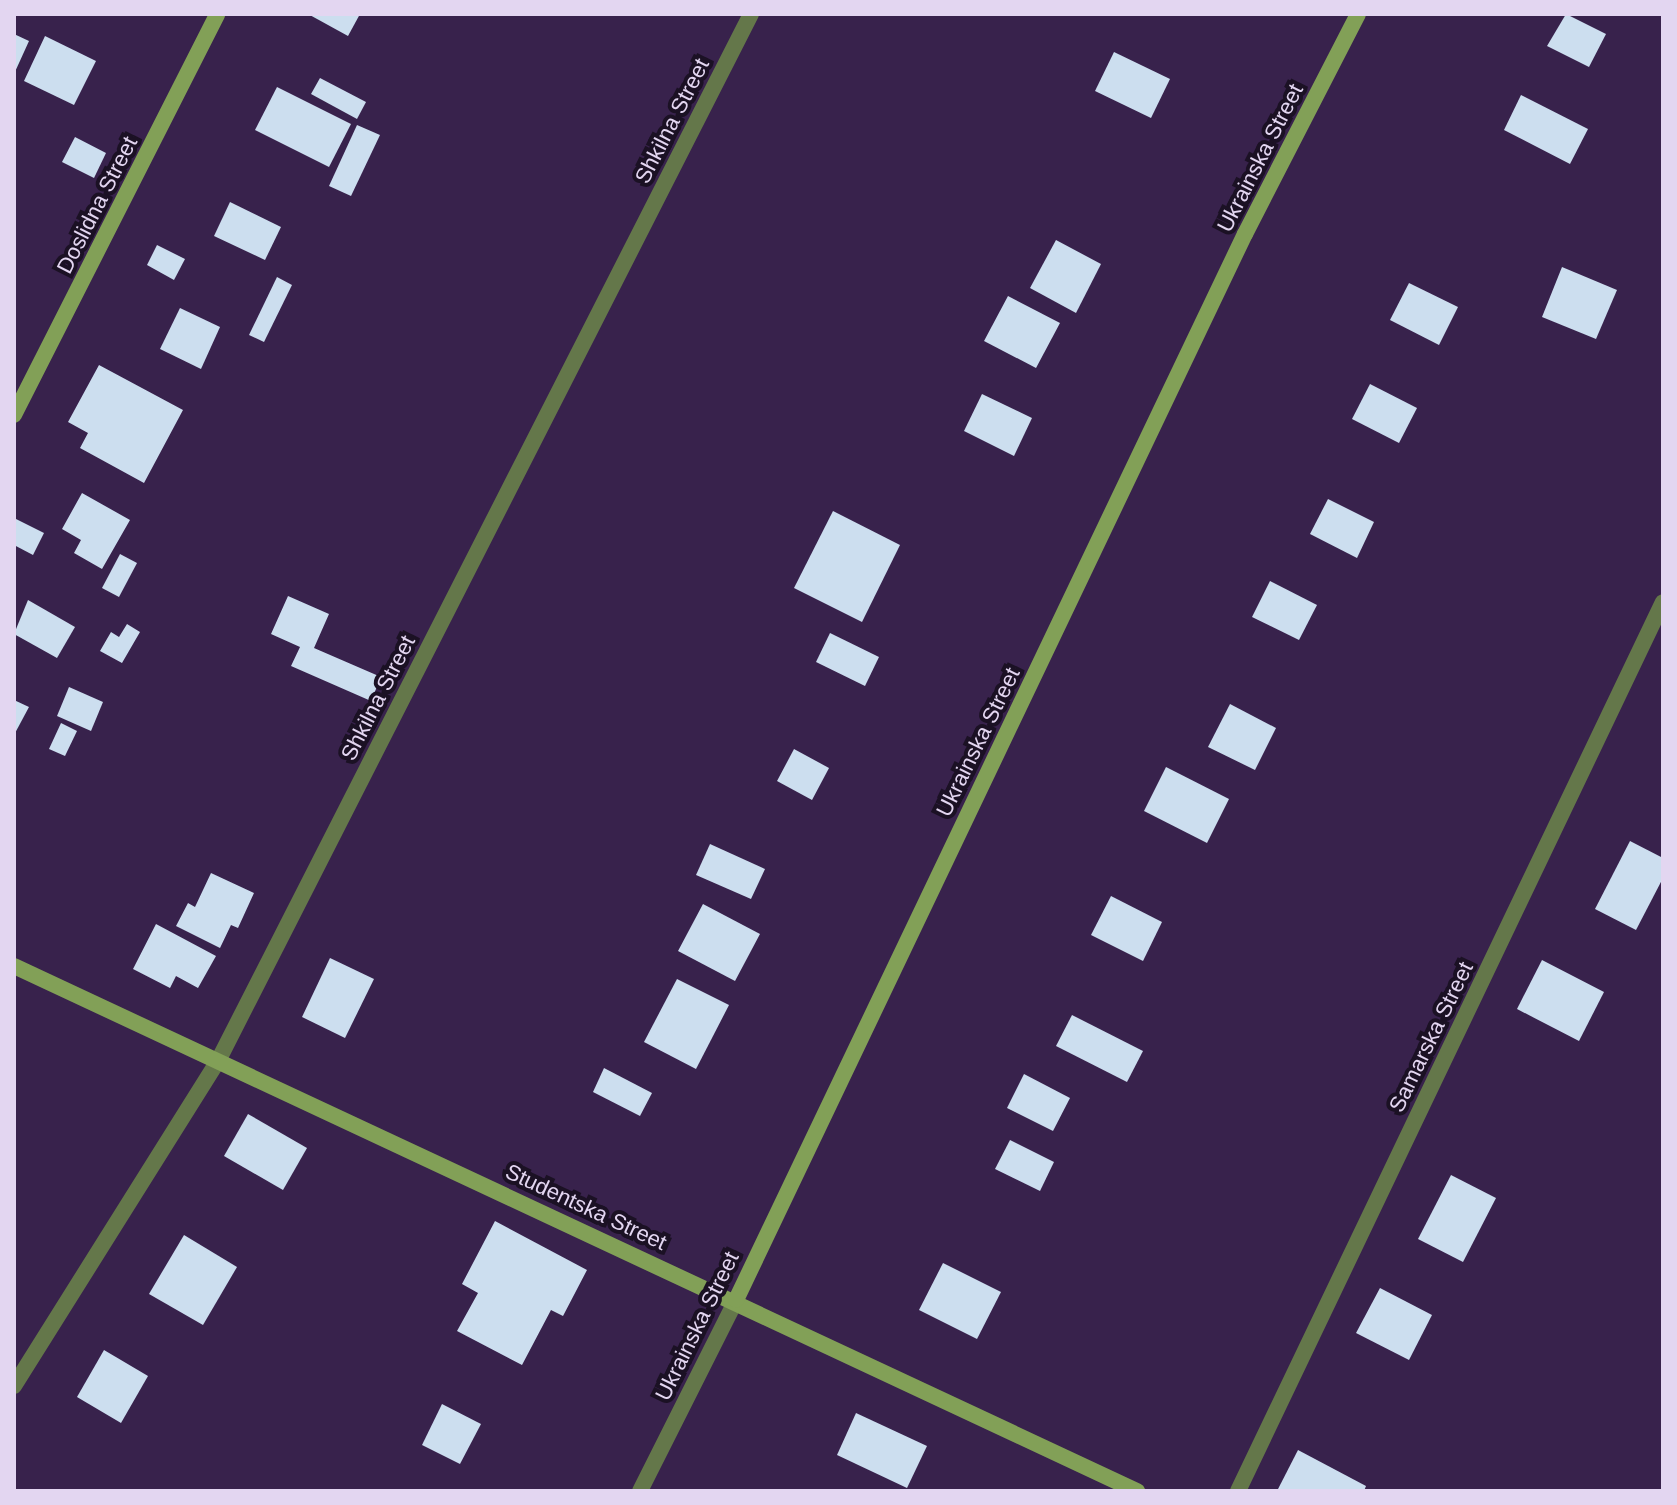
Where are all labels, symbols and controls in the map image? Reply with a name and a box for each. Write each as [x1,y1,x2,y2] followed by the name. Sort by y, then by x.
[629,54,715,188] street label: Shkilna Street
[1211,80,1309,236] street label: Ukrainska Street
[51,132,143,278] street label: Doslidna Street
[335,631,421,765] street label: Shkilna Street
[930,663,1026,821] street label: Ukrainska Street
[1383,958,1479,1116] street label: Samarska Street
[501,1158,671,1256] street label: Studentska Street
[649,1247,745,1405] street label: Ukrainska Street

